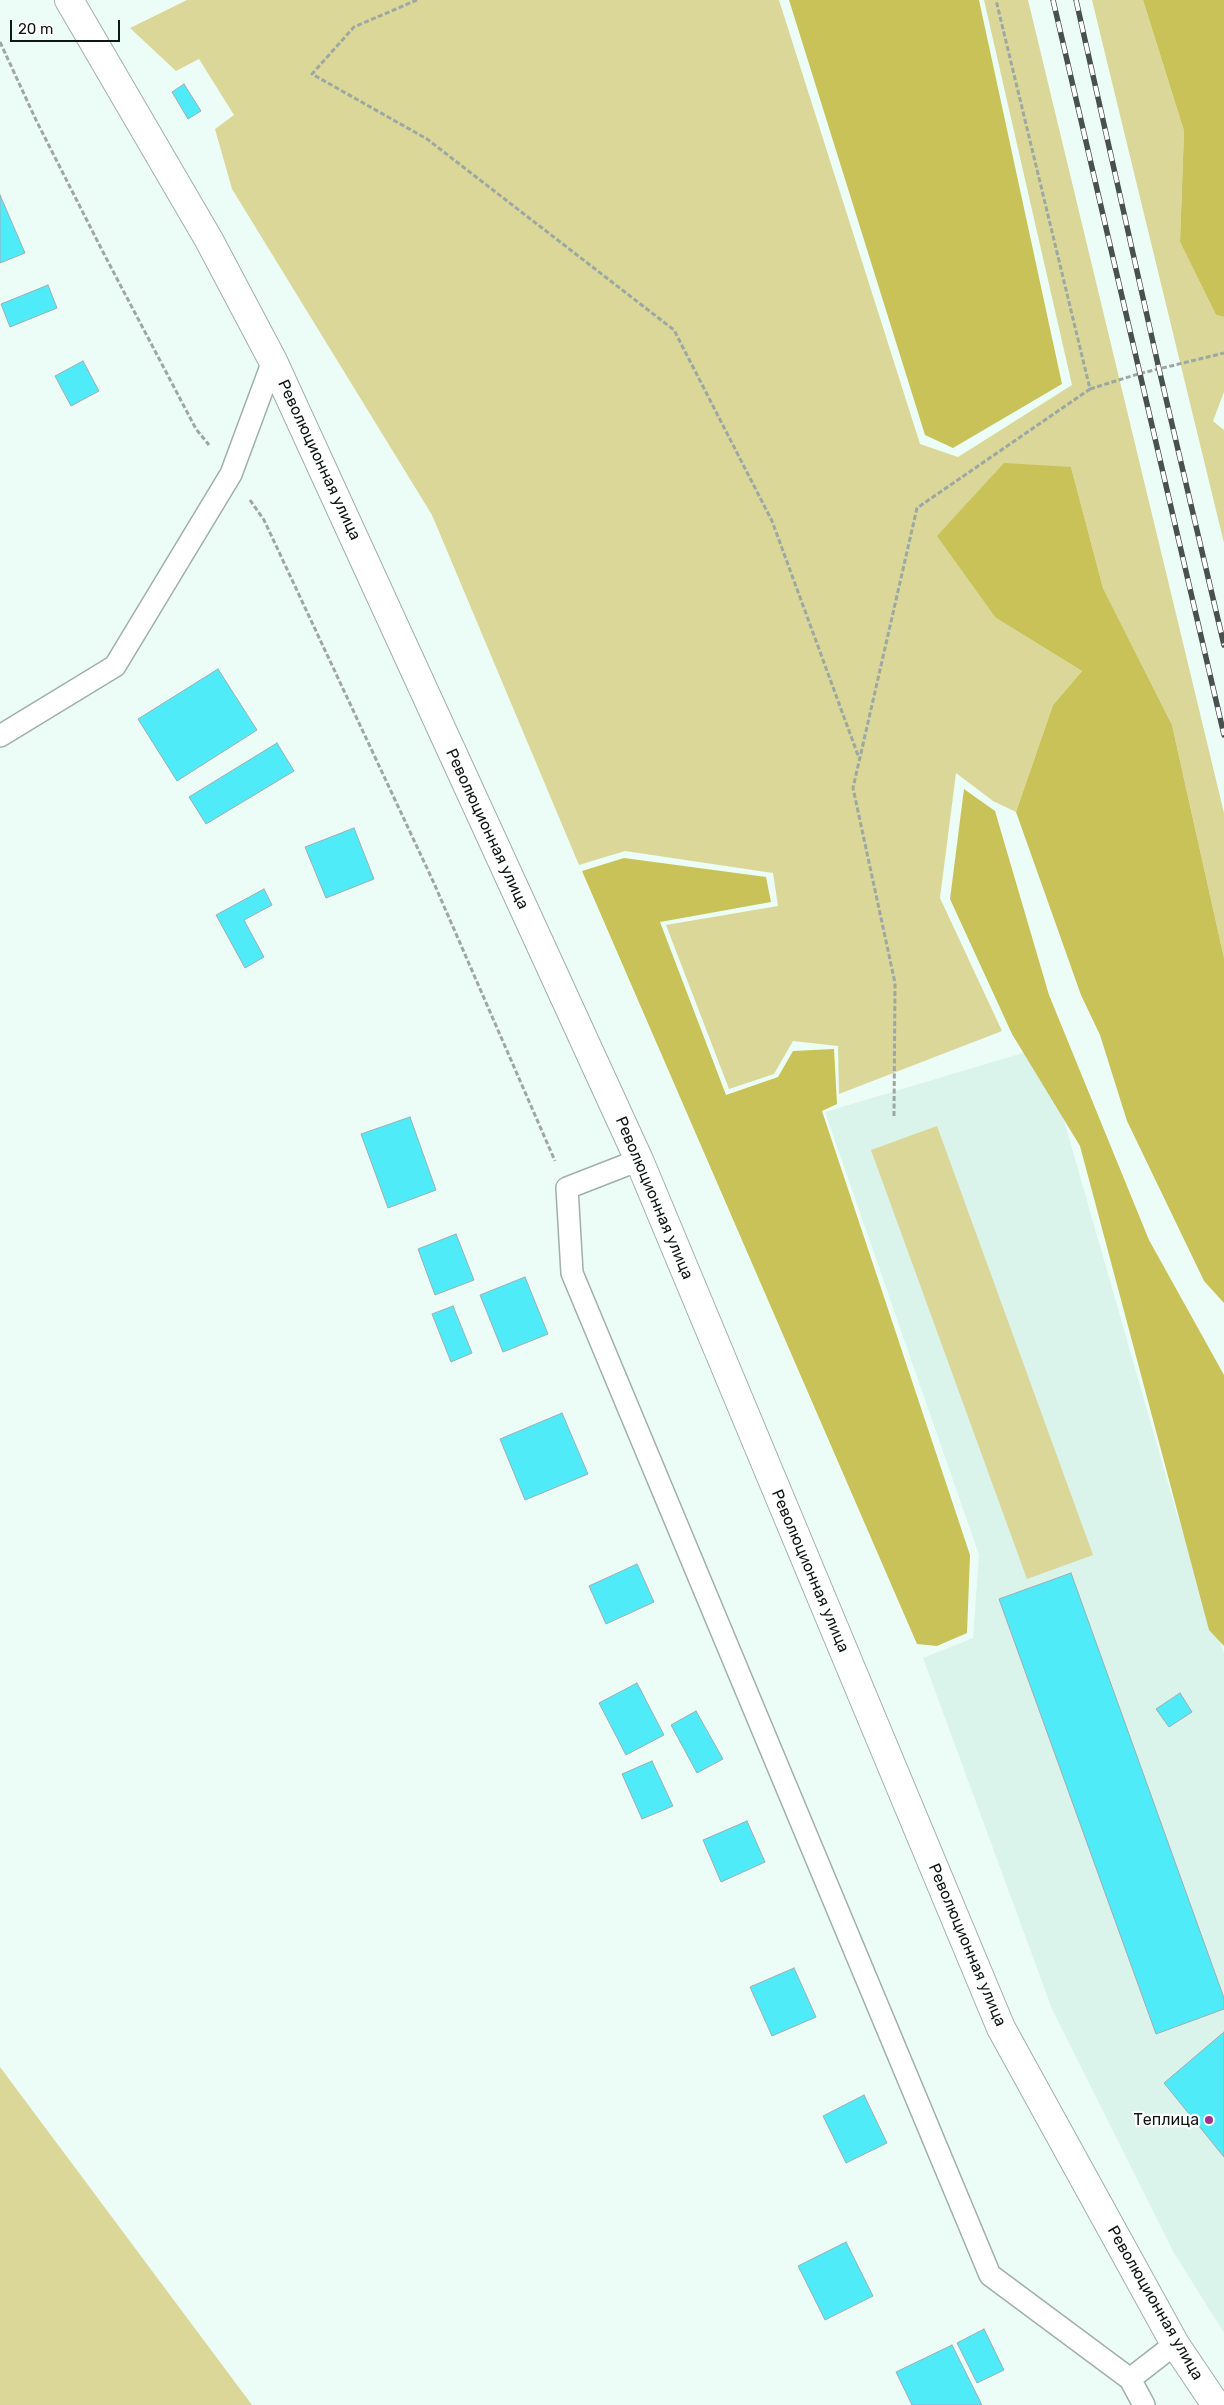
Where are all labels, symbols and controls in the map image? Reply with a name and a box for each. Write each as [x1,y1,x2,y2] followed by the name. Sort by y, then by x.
[12,10,122,42] scale bar
[18,20,53,38] text: 20 m
[273,377,365,543] street label: Революционная улица
[441,746,533,912] street label: Революционная улица
[611,1114,697,1282] street label: Революционная улица
[767,1487,853,1655] street label: Революционная улица
[924,1861,1010,2029] street label: Революционная улица
[1134,2110,1199,2130] place label: Теплица
[1203,2114,1215,2126] marker: Теплица
[1103,2222,1207,2384] street label: Революционная улица

